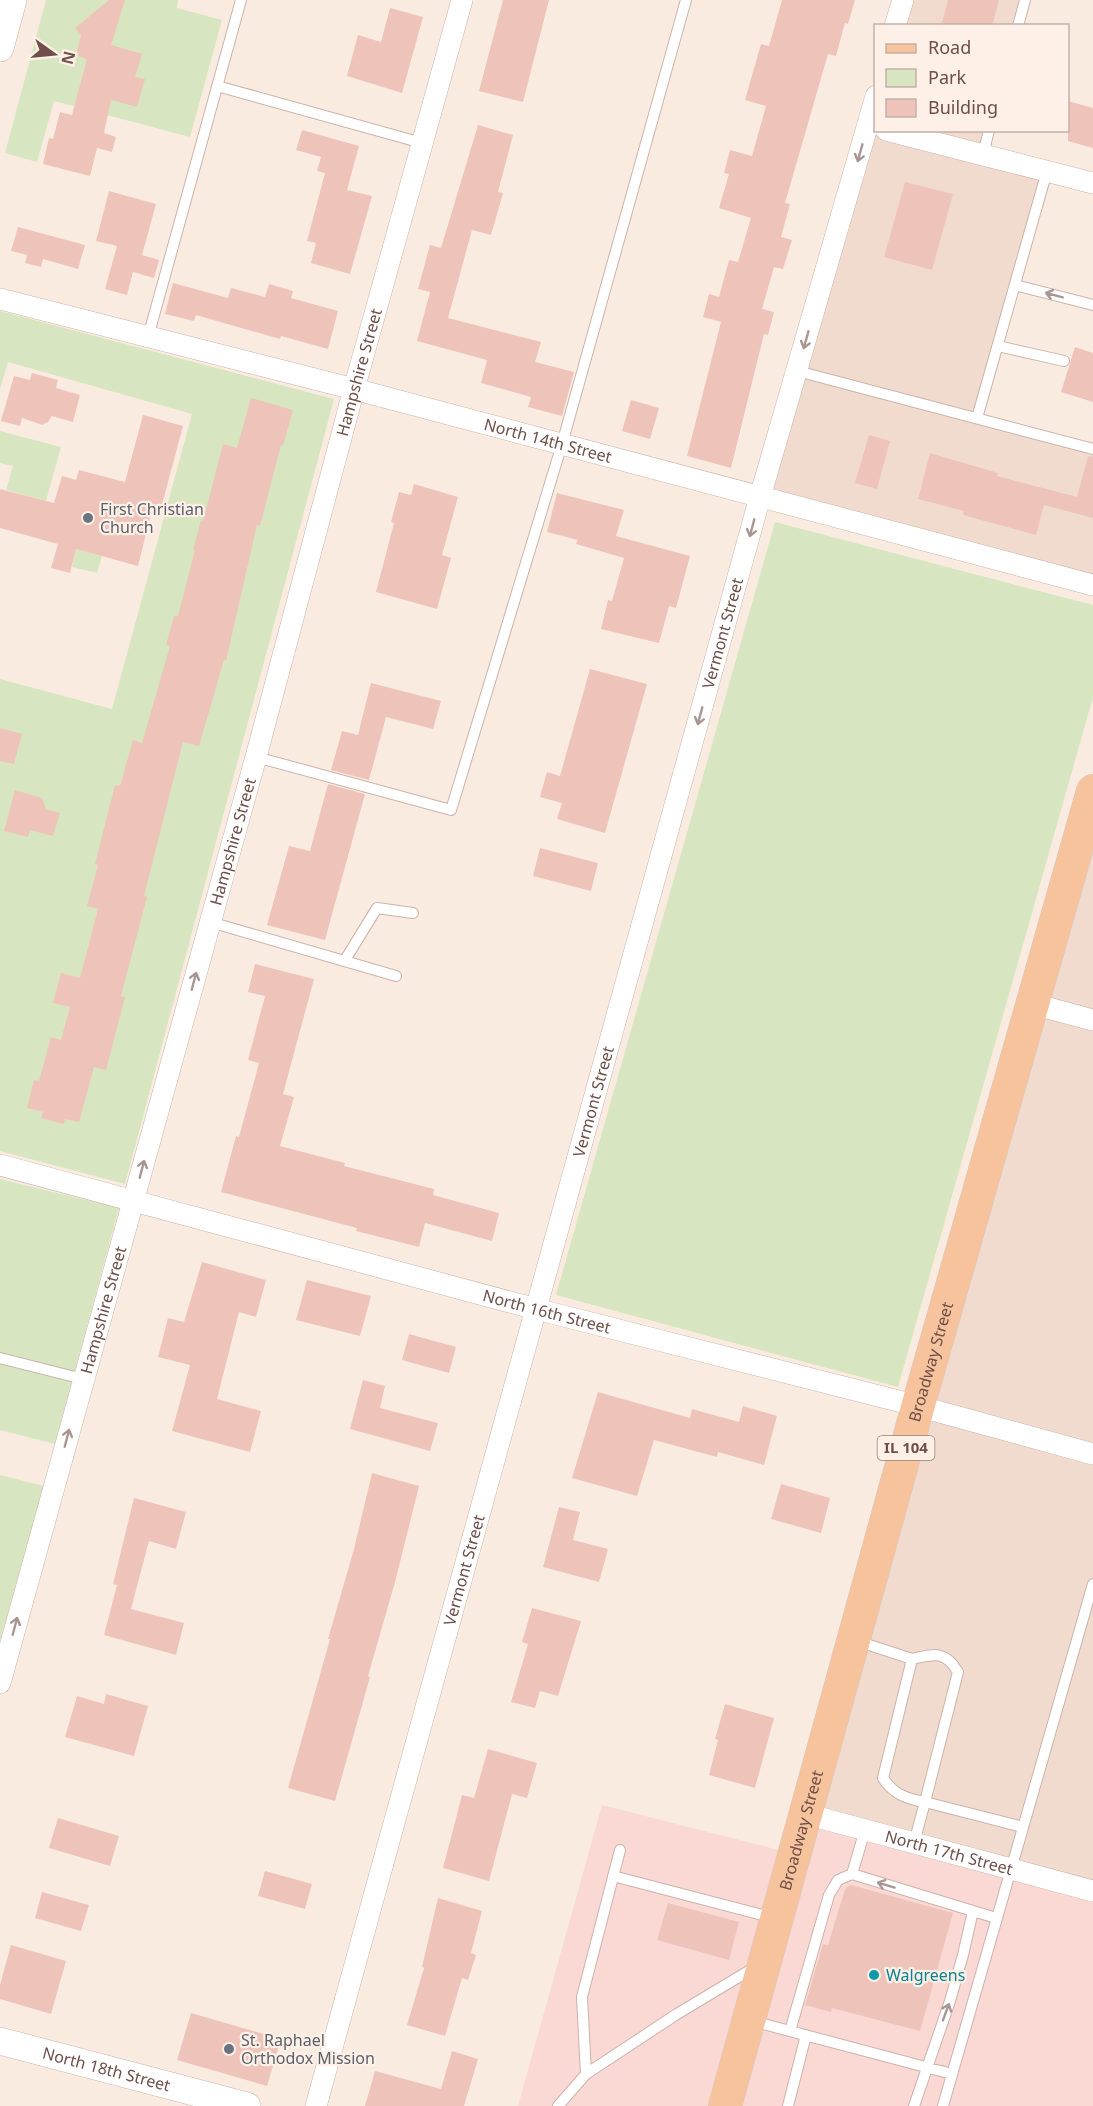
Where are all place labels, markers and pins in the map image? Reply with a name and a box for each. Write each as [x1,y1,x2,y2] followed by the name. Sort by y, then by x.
[100,498,204,538] place label: First Christian Church
[81,511,95,525] marker: First Christian Church
[886,1964,965,1986] place label: Walgreens
[867,1968,881,1982] marker: Walgreens
[241,2029,375,2069] place label: St. Raphael Orthodox Mission
[222,2042,236,2056] marker: St. Raphael Orthodox Mission

